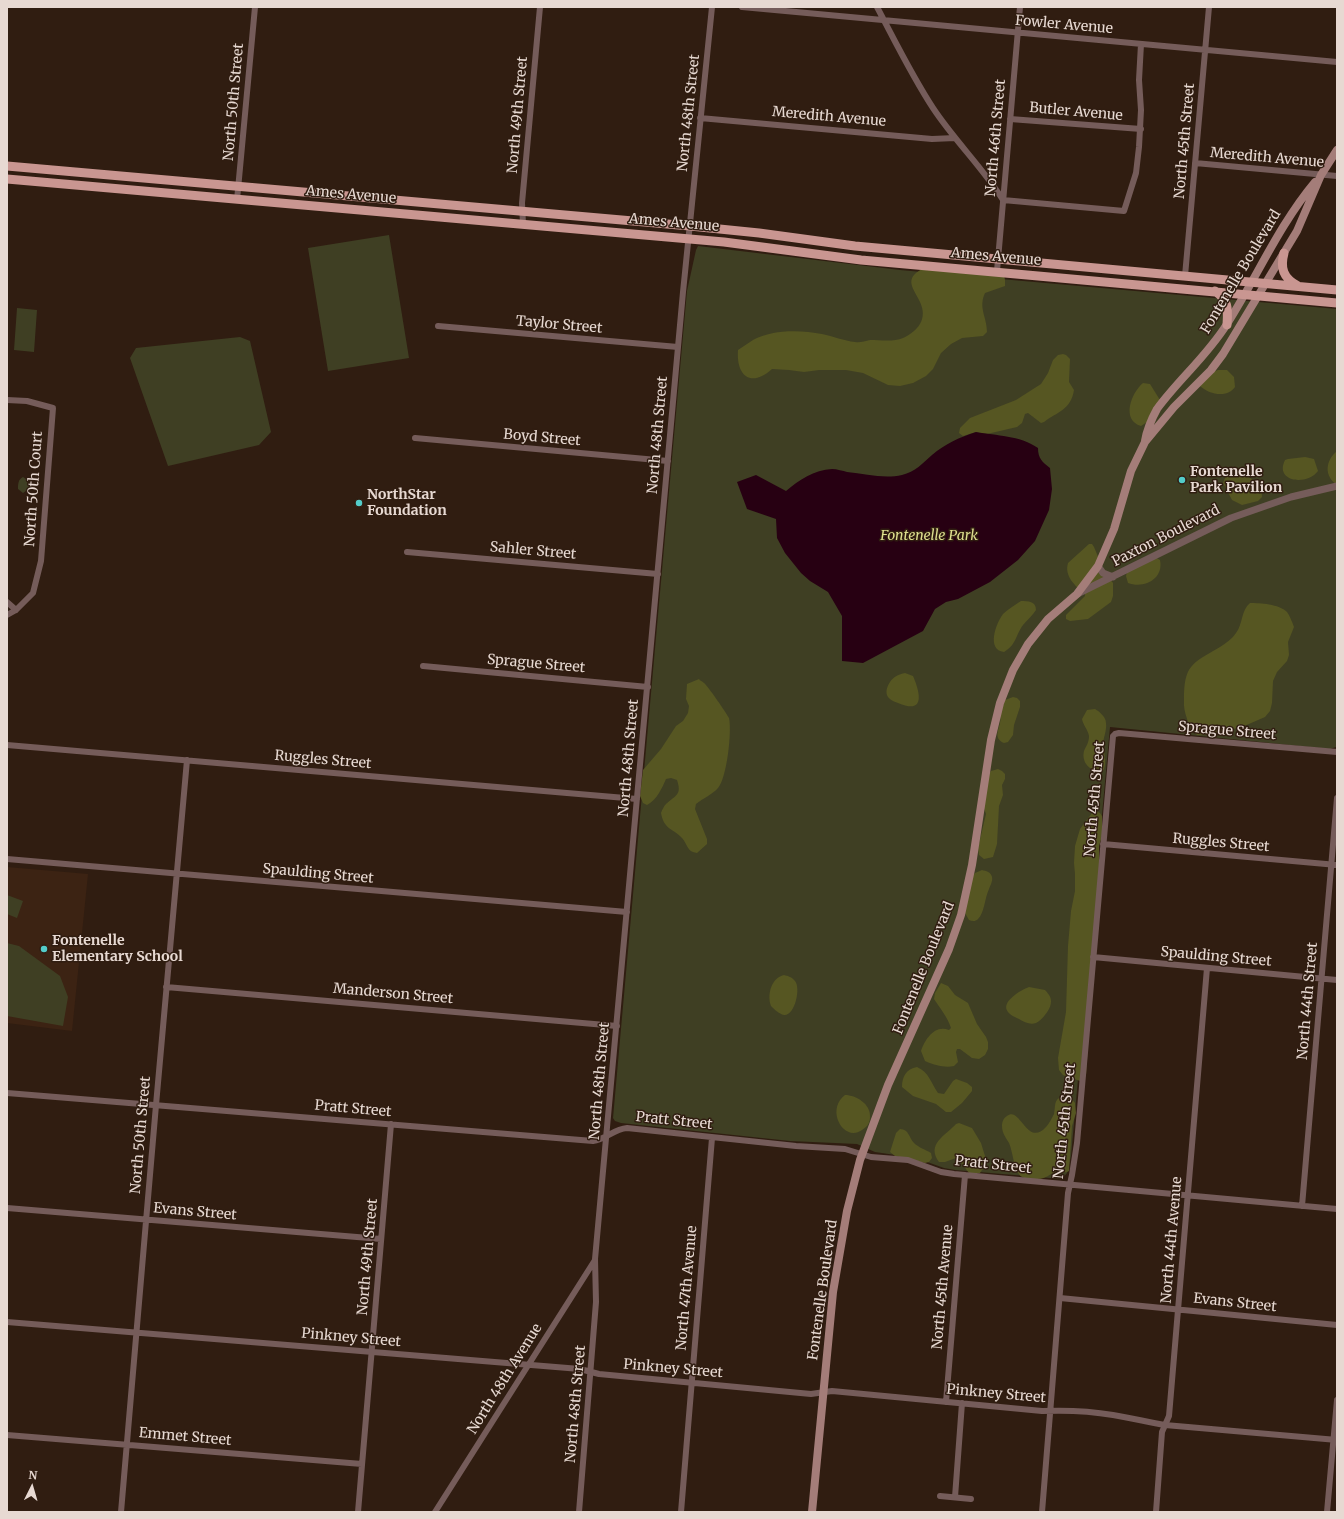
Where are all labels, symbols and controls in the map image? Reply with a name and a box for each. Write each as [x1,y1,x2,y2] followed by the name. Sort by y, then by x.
[1014,12,1114,38] street label: Fowler Avenue
[220,42,248,162] street label: North 50th Street
[674,53,704,173] street label: North 48th Street
[505,56,531,174] street label: North 49th Street
[982,79,1010,197] street label: North 46th Street
[1172,82,1198,200] street label: North 45th Street
[1029,100,1123,124] street label: Butler Avenue
[771,104,887,130] street label: Meredith Avenue
[1209,145,1325,171] street label: Meredith Avenue
[305,183,397,207] street label: Ames Avenue
[1197,207,1285,337] street label: Fontenelle Boulevard
[628,211,720,235] street label: Ames Avenue
[950,245,1042,269] street label: Ames Avenue
[515,313,603,337] street label: Taylor Street
[644,375,672,495] street label: North 48th Street
[503,426,581,450] street label: Boyd Street
[22,431,46,547] street label: North 50th Court
[1190,464,1282,496] place label: Fontenelle Park Pavilion
[1177,475,1187,485] marker: Fontenelle Park Pavilion
[367,487,447,520] place label: NorthStar Foundation
[354,498,364,508] marker: NorthStar Foundation
[1109,502,1223,570] street label: Paxton Boulevard
[880,528,978,544] park label: Fontenelle Park
[489,539,577,563] street label: Sahler Street
[486,651,586,677] street label: Sprague Street
[615,698,643,818] street label: North 48th Street
[1177,718,1277,744] street label: Sprague Street
[1082,740,1108,858] street label: North 45th Street
[274,747,372,773] street label: Ruggles Street
[1172,830,1270,856] street label: Ruggles Street
[262,861,374,887] street label: Spaulding Street
[890,899,958,1037] street label: Fontenelle Boulevard
[52,933,183,966] place label: Fontenelle Elementary School
[1294,941,1322,1061] street label: North 44th Street
[39,944,49,954] marker: Fontenelle Elementary School
[1160,944,1272,970] street label: Spaulding Street
[332,980,454,1008] street label: Manderson Street
[586,1021,614,1141] street label: North 48th Street
[1051,1062,1079,1180] street label: North 45th Street
[127,1075,155,1195] street label: North 50th Street
[314,1097,392,1121] street label: Pratt Street
[635,1109,713,1133] street label: Pratt Street
[954,1153,1032,1177] street label: Pratt Street
[1158,1176,1186,1304] street label: North 44th Avenue
[355,1198,381,1316] street label: North 49th Street
[153,1200,237,1224] street label: Evans Street
[805,1219,841,1361] street label: Fontenelle Boulevard
[929,1224,957,1350] street label: North 45th Avenue
[673,1225,701,1351] street label: North 47th Avenue
[1193,1290,1277,1316] street label: Evans Street
[464,1321,546,1437] street label: North 48th Avenue
[301,1325,401,1351] street label: Pinkney Street
[562,1344,590,1464] street label: North 48th Street
[623,1356,723,1382] street label: Pinkney Street
[946,1381,1046,1407] street label: Pinkney Street
[138,1425,232,1449] street label: Emmet Street
[12,1467,52,1507] north arrow
[28,1468,38,1482] text: N

